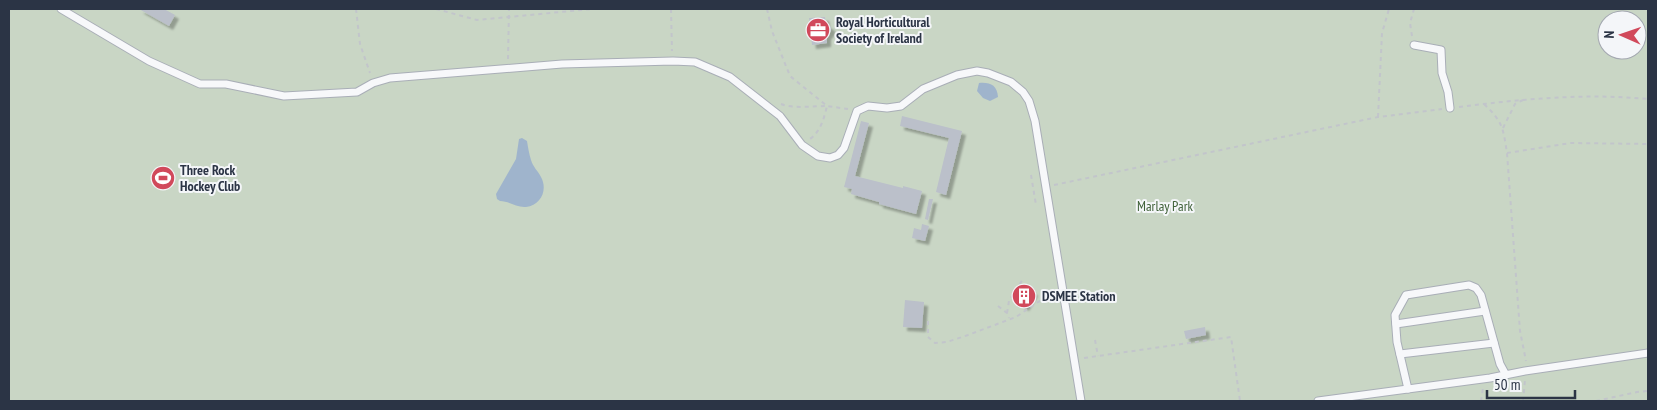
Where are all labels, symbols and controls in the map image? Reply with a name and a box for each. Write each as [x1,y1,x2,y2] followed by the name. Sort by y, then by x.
[1597,10,1647,60] north arrow
[836,13,930,47] place label: Royal Horticultural Society of Ireland
[805,17,831,43] office icon: Royal Horticultural Society of Ireland
[1600,30,1618,39] text: N
[180,161,240,195] place label: Three Rock Hockey Club
[150,165,176,191] sports icon: Three Rock Hockey Club
[1137,197,1193,215] park label: Marlay Park
[1011,283,1037,309] building icon: DSMEE Station
[1042,287,1116,305] place label: DSMEE Station
[1487,368,1574,400] scale bar
[1494,375,1520,394] text: 50 m

